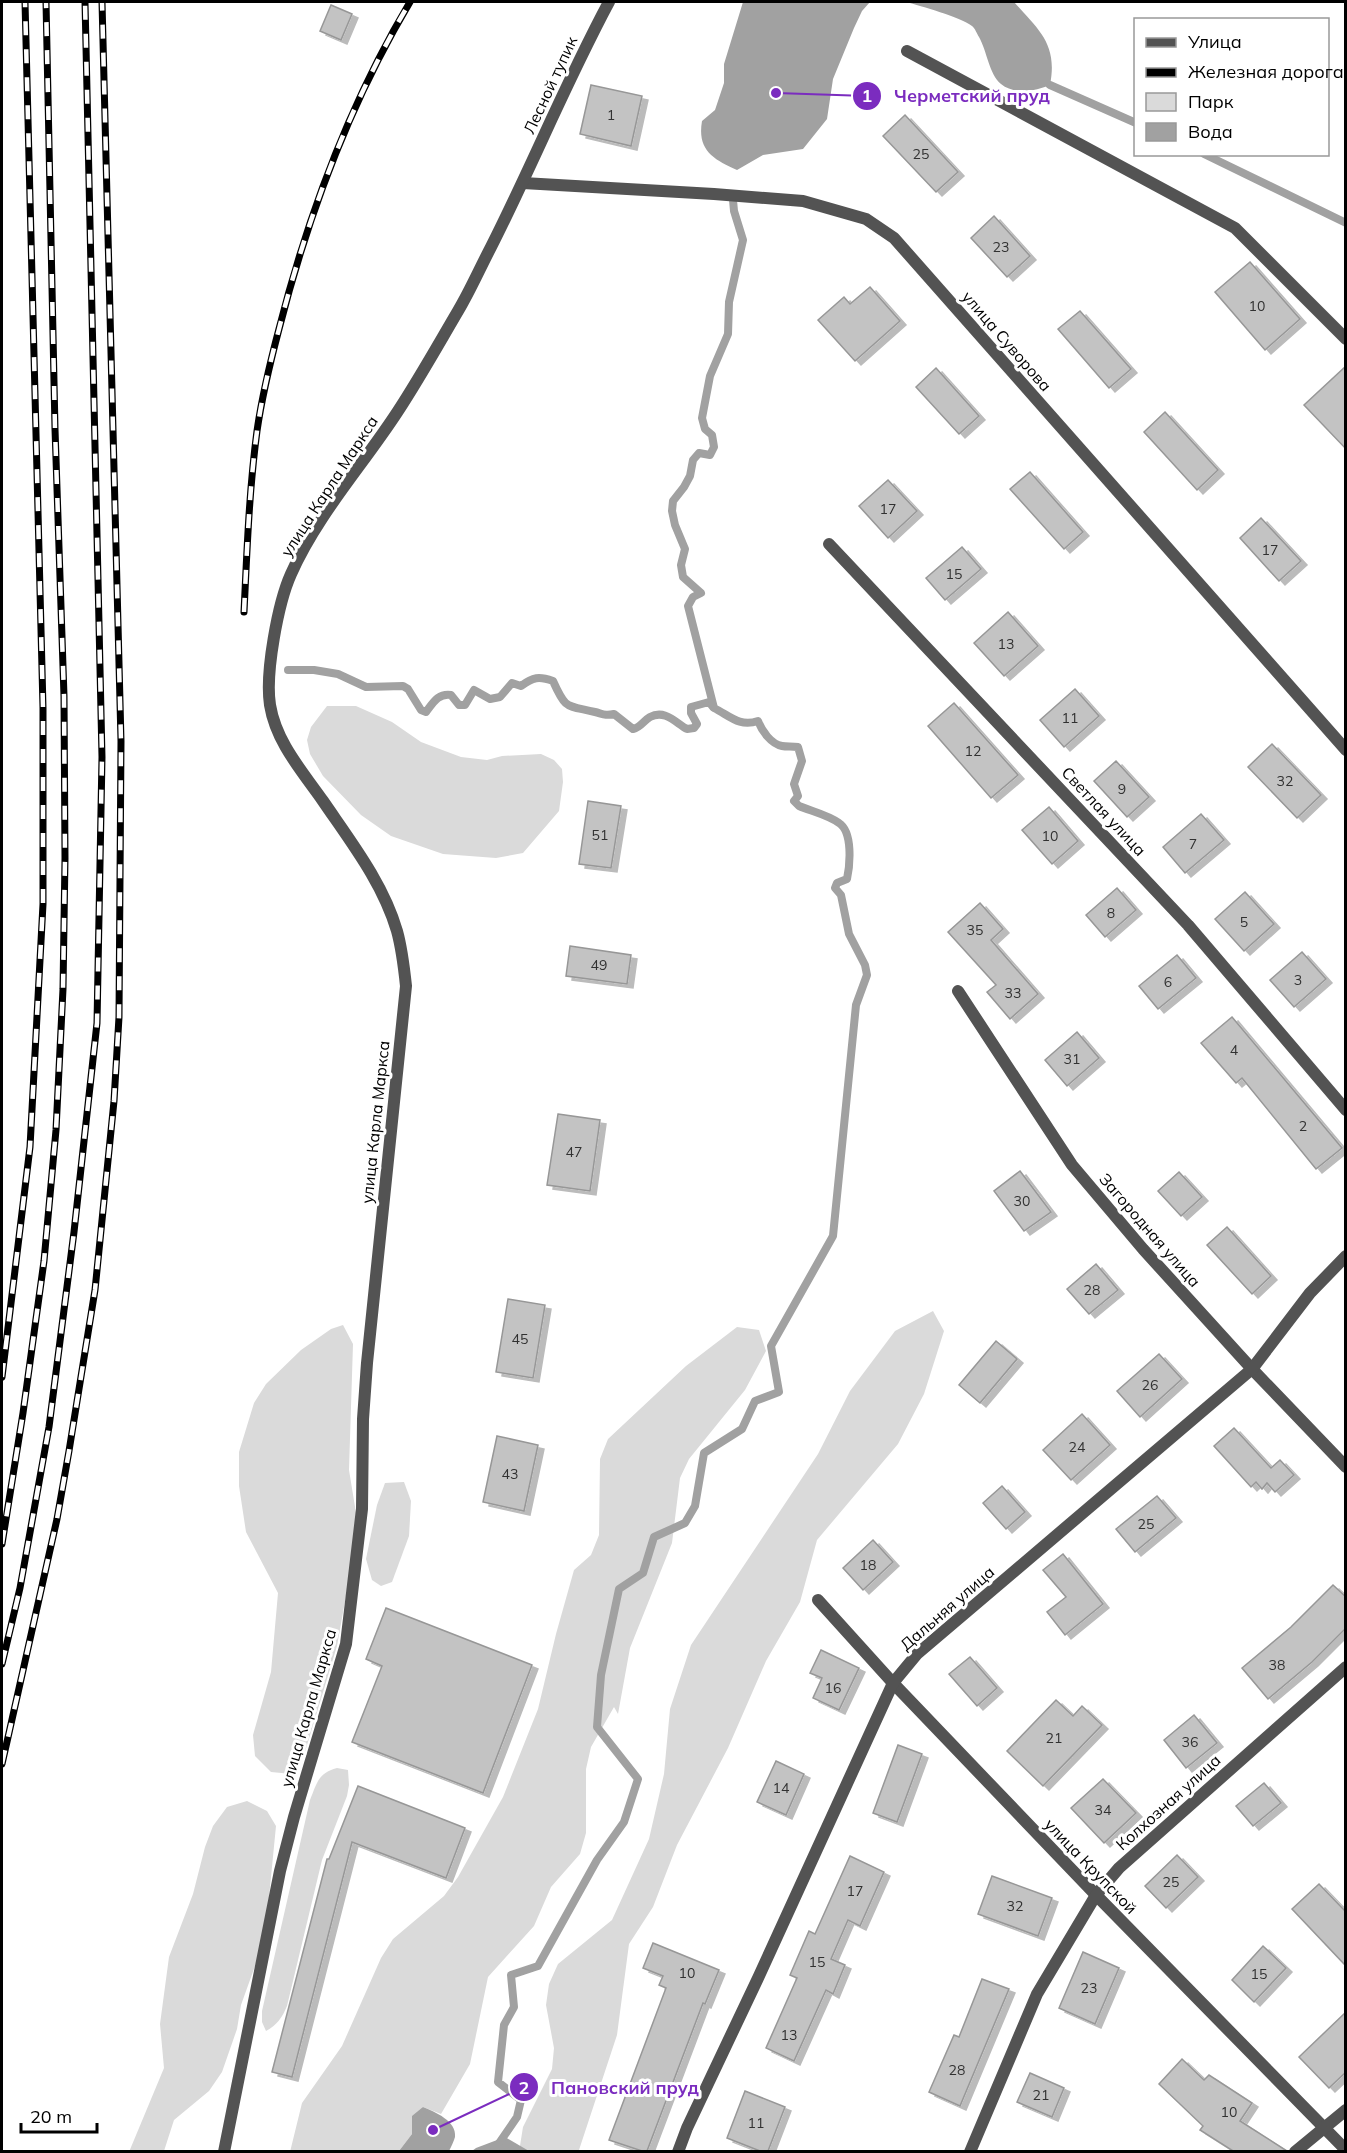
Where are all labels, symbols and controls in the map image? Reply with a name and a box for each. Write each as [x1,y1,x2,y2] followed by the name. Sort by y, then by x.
[1134,18,1329,156] legend
[1187,30,1242,53] text: Улица
[519,33,581,137] street label: Лесной тупик
[1188,60,1344,83] text: Железная дорога
[852,78,1062,114] callout: Черметский пруд
[862,84,872,107] text: 1
[894,84,1050,107] text: Черметский пруд
[1188,90,1234,113] text: Парк
[607,106,615,124] house number: 1
[1188,120,1233,143] text: Вода
[913,145,929,163] house number: 25
[993,238,1009,256] house number: 23
[958,287,1056,395] street label: улица Суворова
[1249,297,1265,315] house number: 10
[276,412,382,560] street label: улица Карла Маркса
[880,500,896,518] house number: 17
[1262,541,1278,559] house number: 17
[946,565,962,583] house number: 15
[998,635,1014,653] house number: 13
[1062,709,1078,727] house number: 11
[965,742,981,760] house number: 12
[1058,762,1150,860] street label: Светлая улица
[1277,772,1293,790] house number: 32
[1118,780,1126,798] house number: 9
[592,826,608,844] house number: 51
[1042,827,1058,845] house number: 10
[1189,835,1197,853] house number: 7
[1107,904,1115,922] house number: 8
[1240,913,1248,931] house number: 5
[967,921,983,939] house number: 35
[591,956,607,974] house number: 49
[1294,971,1302,989] house number: 3
[1164,973,1172,991] house number: 6
[1005,984,1021,1002] house number: 33
[356,1040,394,1204] street label: улица Карла Маркса
[1230,1041,1239,1059] house number: 4
[1064,1050,1080,1068] house number: 31
[1299,1117,1307,1135] house number: 2
[566,1143,582,1161] house number: 47
[1095,1169,1205,1291] street label: Загородная улица
[1014,1192,1030,1210] house number: 30
[1084,1281,1100,1299] house number: 28
[512,1330,528,1348] house number: 45
[1142,1376,1158,1394] house number: 26
[1069,1438,1086,1456] house number: 24
[502,1465,518,1483] house number: 43
[1138,1515,1154,1533] house number: 25
[860,1556,876,1574] house number: 18
[896,1562,998,1654] street label: Дальняя улица
[276,1627,340,1789] street label: улица Карла Маркса
[1269,1656,1285,1674] house number: 38
[825,1679,841,1697] house number: 16
[1046,1729,1062,1747] house number: 21
[1182,1733,1198,1751] house number: 36
[1112,1750,1224,1854] street label: Колхозная улица
[773,1779,790,1797] house number: 14
[1095,1801,1112,1819] house number: 34
[1041,1814,1141,1918] street label: улица Крупской
[1163,1873,1179,1891] house number: 25
[847,1882,863,1900] house number: 17
[1007,1897,1023,1915] house number: 32
[809,1953,825,1971] house number: 15
[679,1964,695,1982] house number: 10
[1251,1965,1267,1983] house number: 15
[1081,1979,1097,1997] house number: 23
[781,2026,797,2044] house number: 13
[949,2061,965,2079] house number: 28
[509,2069,711,2105] callout: Пановский пруд
[519,2076,529,2099] text: 2
[551,2076,700,2099] text: Пановский пруд
[1033,2086,1049,2104] house number: 21
[21,2096,98,2134] scale bar
[1221,2103,1237,2121] house number: 10
[30,2105,72,2128] text: 20 m
[748,2114,764,2132] house number: 11

